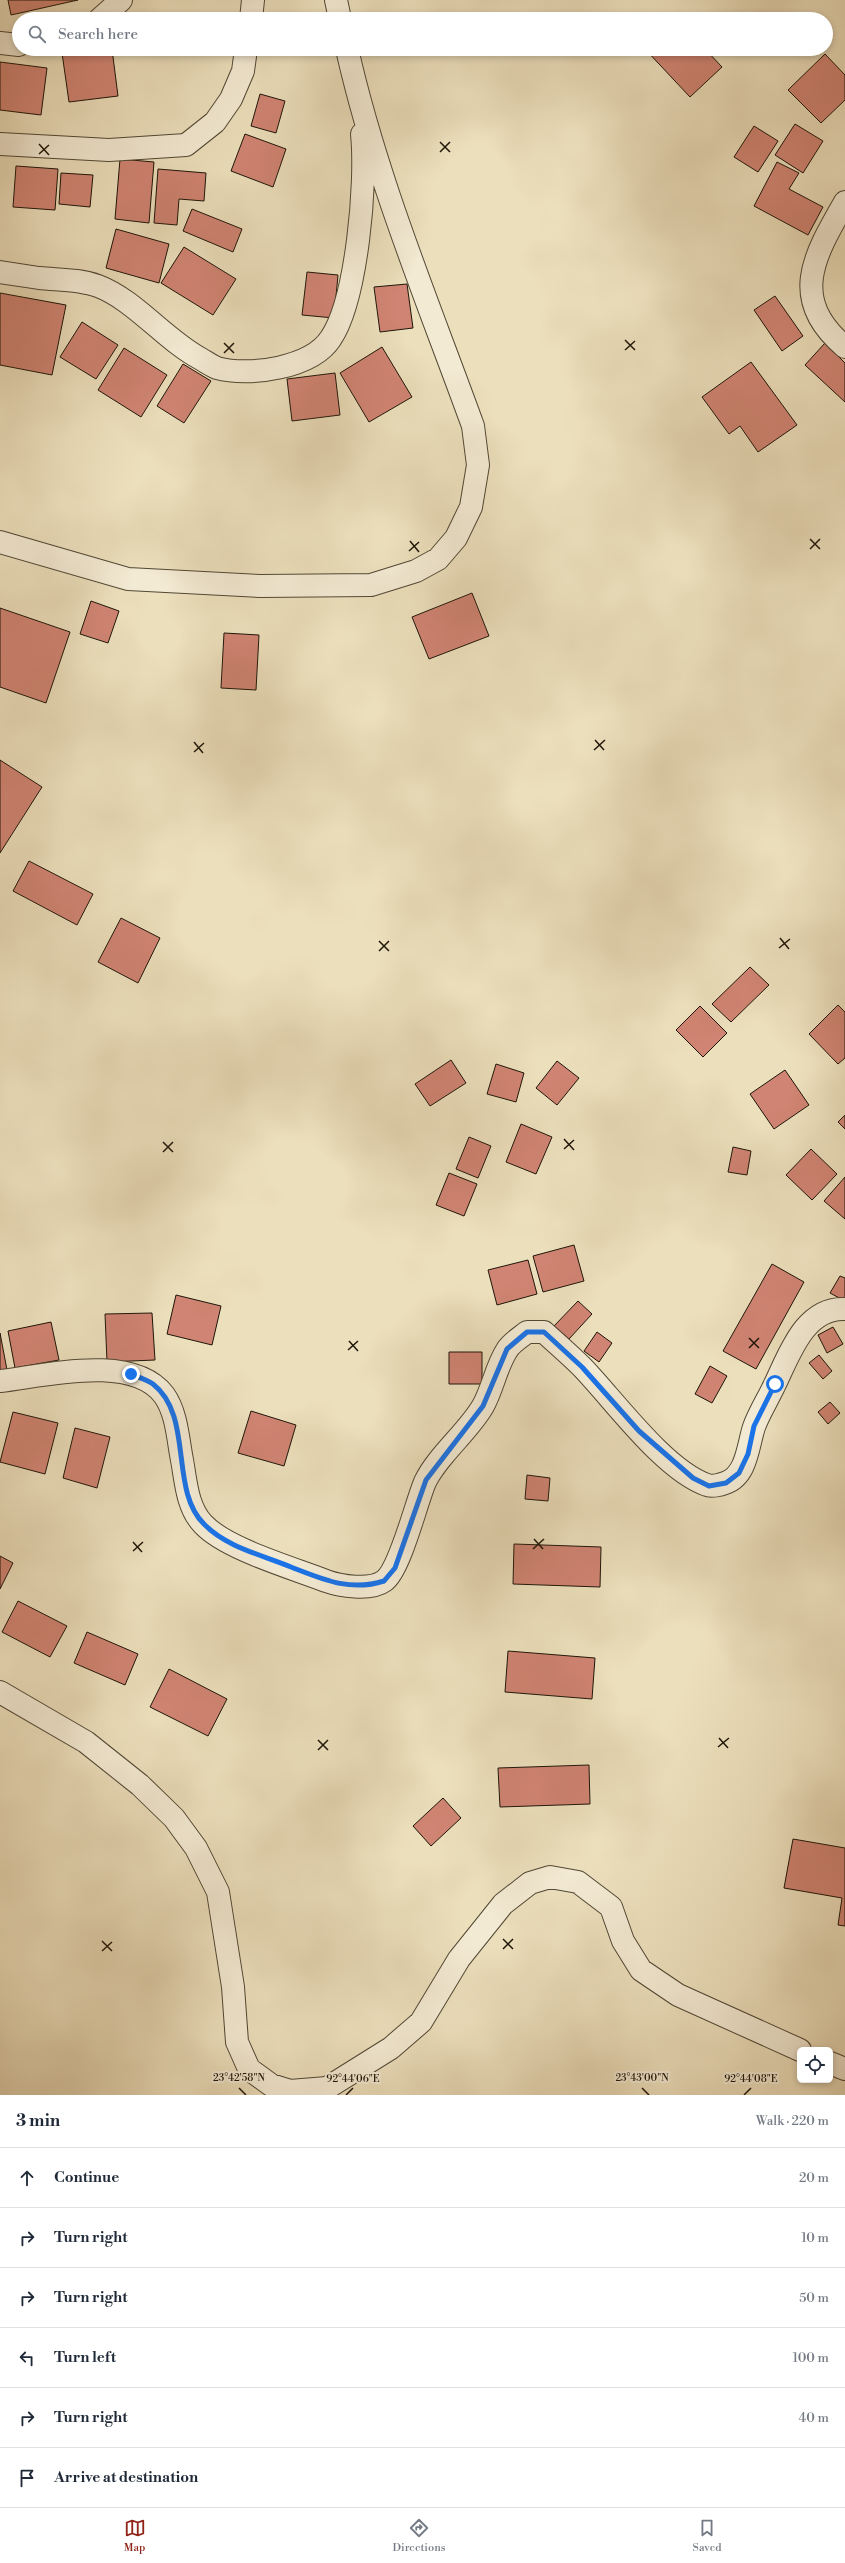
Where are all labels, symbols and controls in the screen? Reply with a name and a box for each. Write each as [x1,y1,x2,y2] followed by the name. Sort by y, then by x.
[12,12,833,56] search box
[26,23,48,45] icon: search
[58,25,138,44] text: Search here
[122,1365,140,1383] route end
[766,1375,784,1393] route start
[797,2047,833,2083] map controls
[797,2047,833,2083] button: locate
[213,2072,265,2084] text: 23°42'58"N
[615,2072,669,2084] text: 23°43'00"N
[326,2073,380,2085] text: 92°44'06"E
[724,2073,778,2085] text: 92°44'08"E
[16,2110,60,2132] text: 3 min
[756,2113,829,2129] text: Walk · 220 m
[16,2167,38,2189] icon: ahead
[54,2168,119,2187] text: Continue
[799,2170,829,2186] text: 20 m
[16,2227,38,2249] icon: right
[54,2228,128,2247] text: Turn right
[801,2230,829,2246] text: 10 m
[16,2287,38,2309] icon: right
[54,2288,128,2307] text: Turn right
[799,2290,829,2306] text: 50 m
[16,2347,38,2369] icon: left
[54,2348,116,2367] text: Turn left
[793,2350,829,2366] text: 100 m
[16,2407,38,2429] icon: right
[54,2408,128,2427] text: Turn right
[799,2410,829,2426] text: 40 m
[16,2467,38,2489] icon: arrive
[54,2468,198,2487] text: Arrive at destination
[124,2517,146,2555] tab: Map
[393,2517,446,2555] tab: Directions
[693,2517,721,2555] tab: Saved

